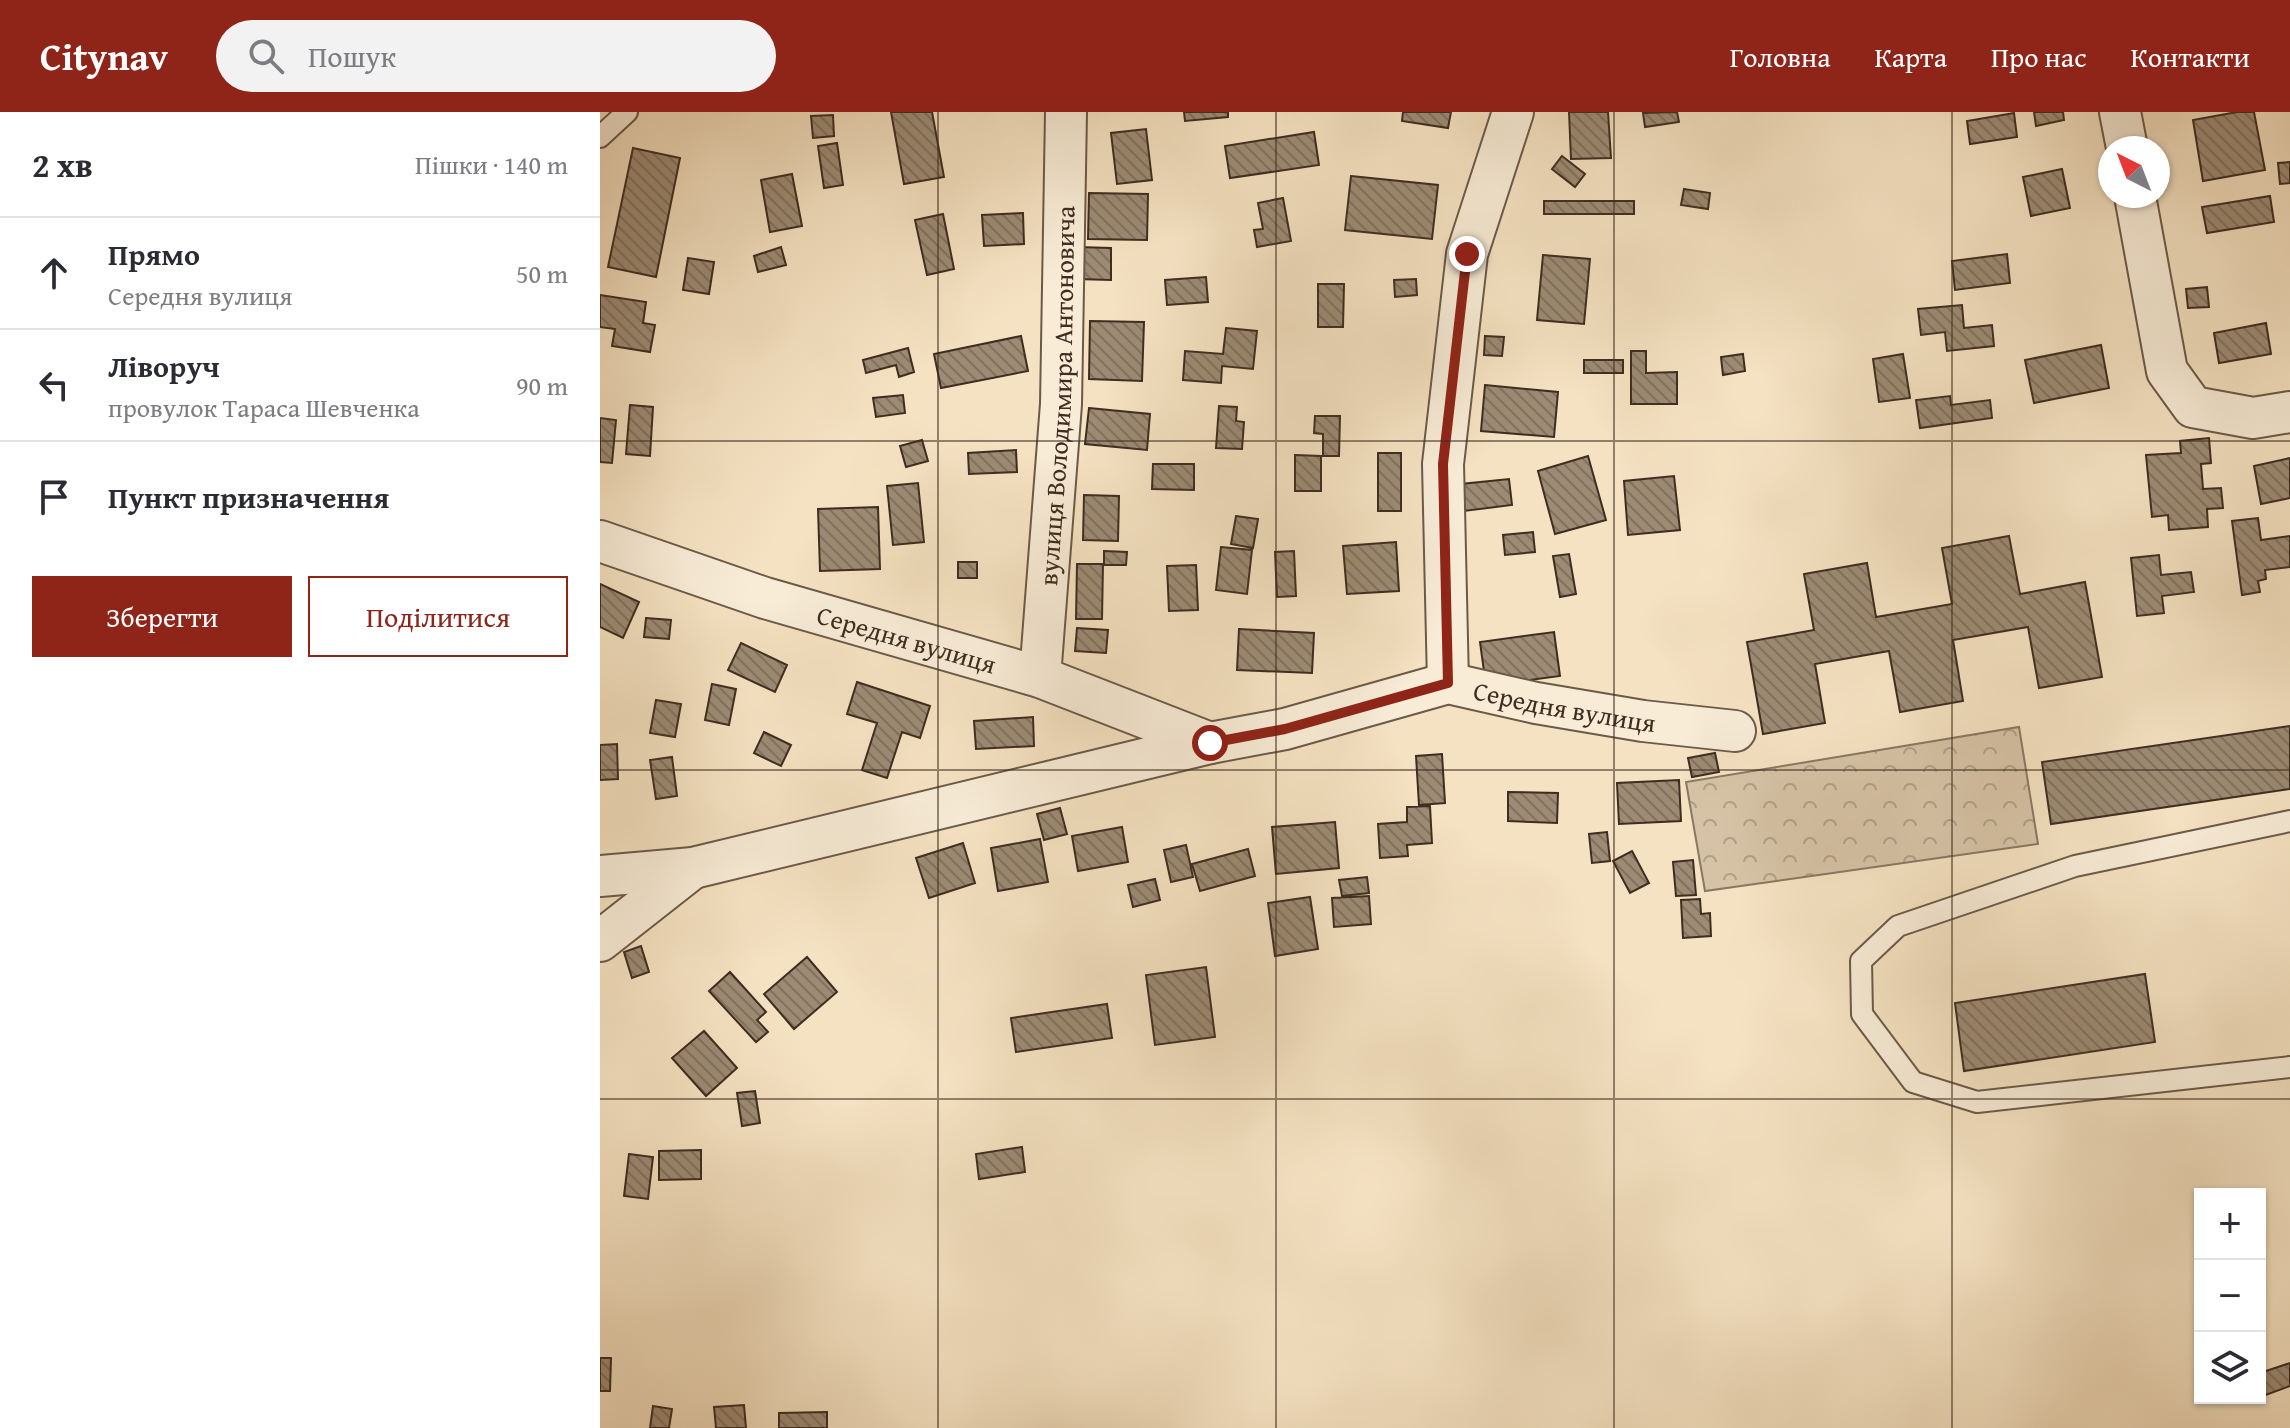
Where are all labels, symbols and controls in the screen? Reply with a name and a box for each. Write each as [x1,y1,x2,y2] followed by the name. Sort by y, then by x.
[216,20,776,92] search box
[40,28,168,84] text: Citynav
[244,34,288,78] icon: search
[308,34,396,78] text: Пошук
[1730,36,1830,77] text: Головна
[1874,36,1947,77] text: Карта
[1991,36,2087,77] text: Про нас
[2131,36,2250,77] text: Контакти
[2098,136,2170,208] north arrow
[32,140,93,189] text: 2 хв
[415,145,568,184] text: Пішки · 140 m
[1028,205,1084,587] street label: вулиця Володимира Антоновича
[108,232,200,276] text: Прямо
[1449,236,1485,272] route end
[32,251,76,295] icon: ahead
[516,254,568,293] text: 50 m
[108,276,292,315] text: Середня вулиця
[108,344,220,388] text: Ліворуч
[32,363,76,407] icon: left
[516,366,568,405] text: 90 m
[108,388,420,427] text: провулок Тараса Шевченка
[32,475,76,519] icon: arrive
[108,475,389,519] text: Пункт призначення
[32,576,292,657] button: Зберегти
[308,576,568,657] button: Поділитися
[813,595,1001,683] street label: Середня вулиця
[1470,670,1658,742] street label: Середня вулиця
[1192,725,1228,761] route start
[2194,1188,2266,1404] map controls
[2194,1188,2266,1260] button: +
[2194,1260,2266,1332] button: −
[2194,1332,2266,1404] button: layers

